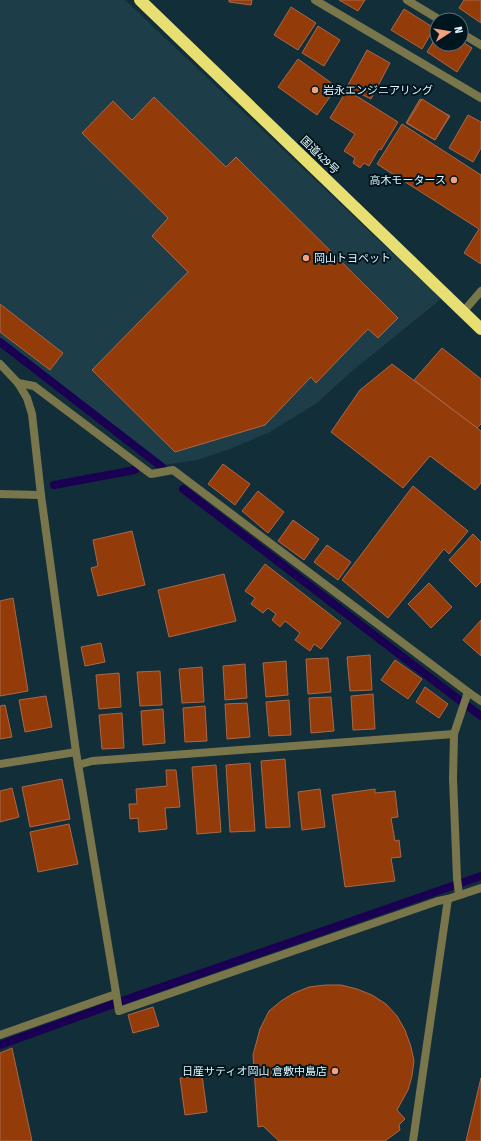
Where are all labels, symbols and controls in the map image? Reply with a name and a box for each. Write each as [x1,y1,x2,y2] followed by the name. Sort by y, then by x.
[429,12,469,52] north arrow
[451,25,465,35] text: N
[323,84,433,97] place label: 岩永エンジニアリング
[310,85,320,95] marker: 岩永エンジニアリング
[298,134,342,177] street label: 国道429号
[370,174,446,187] place label: 高木モータース
[449,175,459,185] marker: 高木モータース
[314,252,391,265] place label: 岡山トヨペット
[301,253,311,263] marker: 岡山トヨペット
[182,1065,327,1078] place label: 日産サティオ岡山 倉敷中島店
[330,1066,340,1076] marker: 日産サティオ岡山 倉敷中島店

